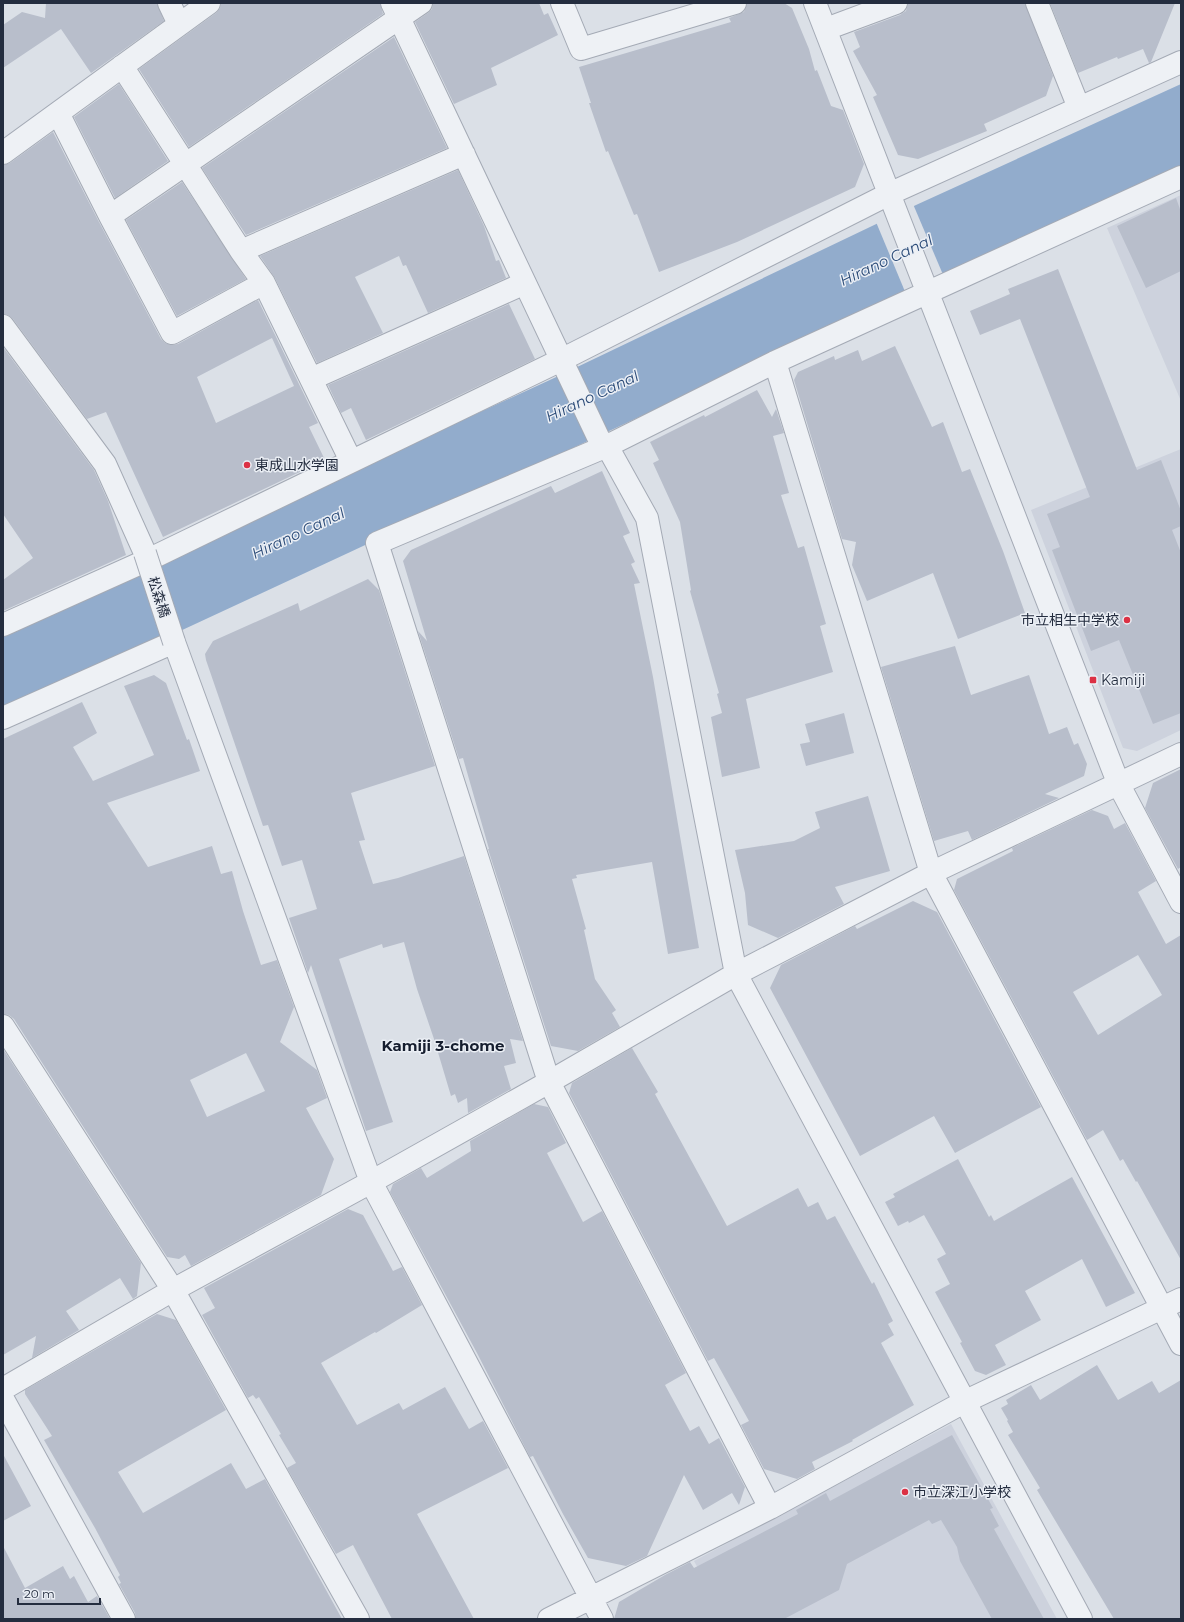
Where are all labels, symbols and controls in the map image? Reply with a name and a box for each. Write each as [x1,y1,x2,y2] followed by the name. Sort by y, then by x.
[836,230,936,290] water label: Hirano Canal
[542,366,642,426] water label: Hirano Canal
[255,456,339,474] place label: 東成山水学園
[242,460,252,470] marker: 東成山水学園
[248,503,348,563] water label: Hirano Canal
[144,574,174,620] street label: 松森橋
[1021,611,1119,629] place label: 市立相生中学校
[1122,615,1132,625] marker: 市立相生中学校
[1101,671,1145,689] place label: Kamiji
[1088,675,1098,685] marker: Kamiji
[382,1036,504,1055] district label: Kamiji 3-chome
[913,1483,1011,1501] place label: 市立深江小学校
[900,1487,910,1497] marker: 市立深江小学校
[18,1580,100,1606] scale bar
[24,1586,55,1601] text: 20 m

